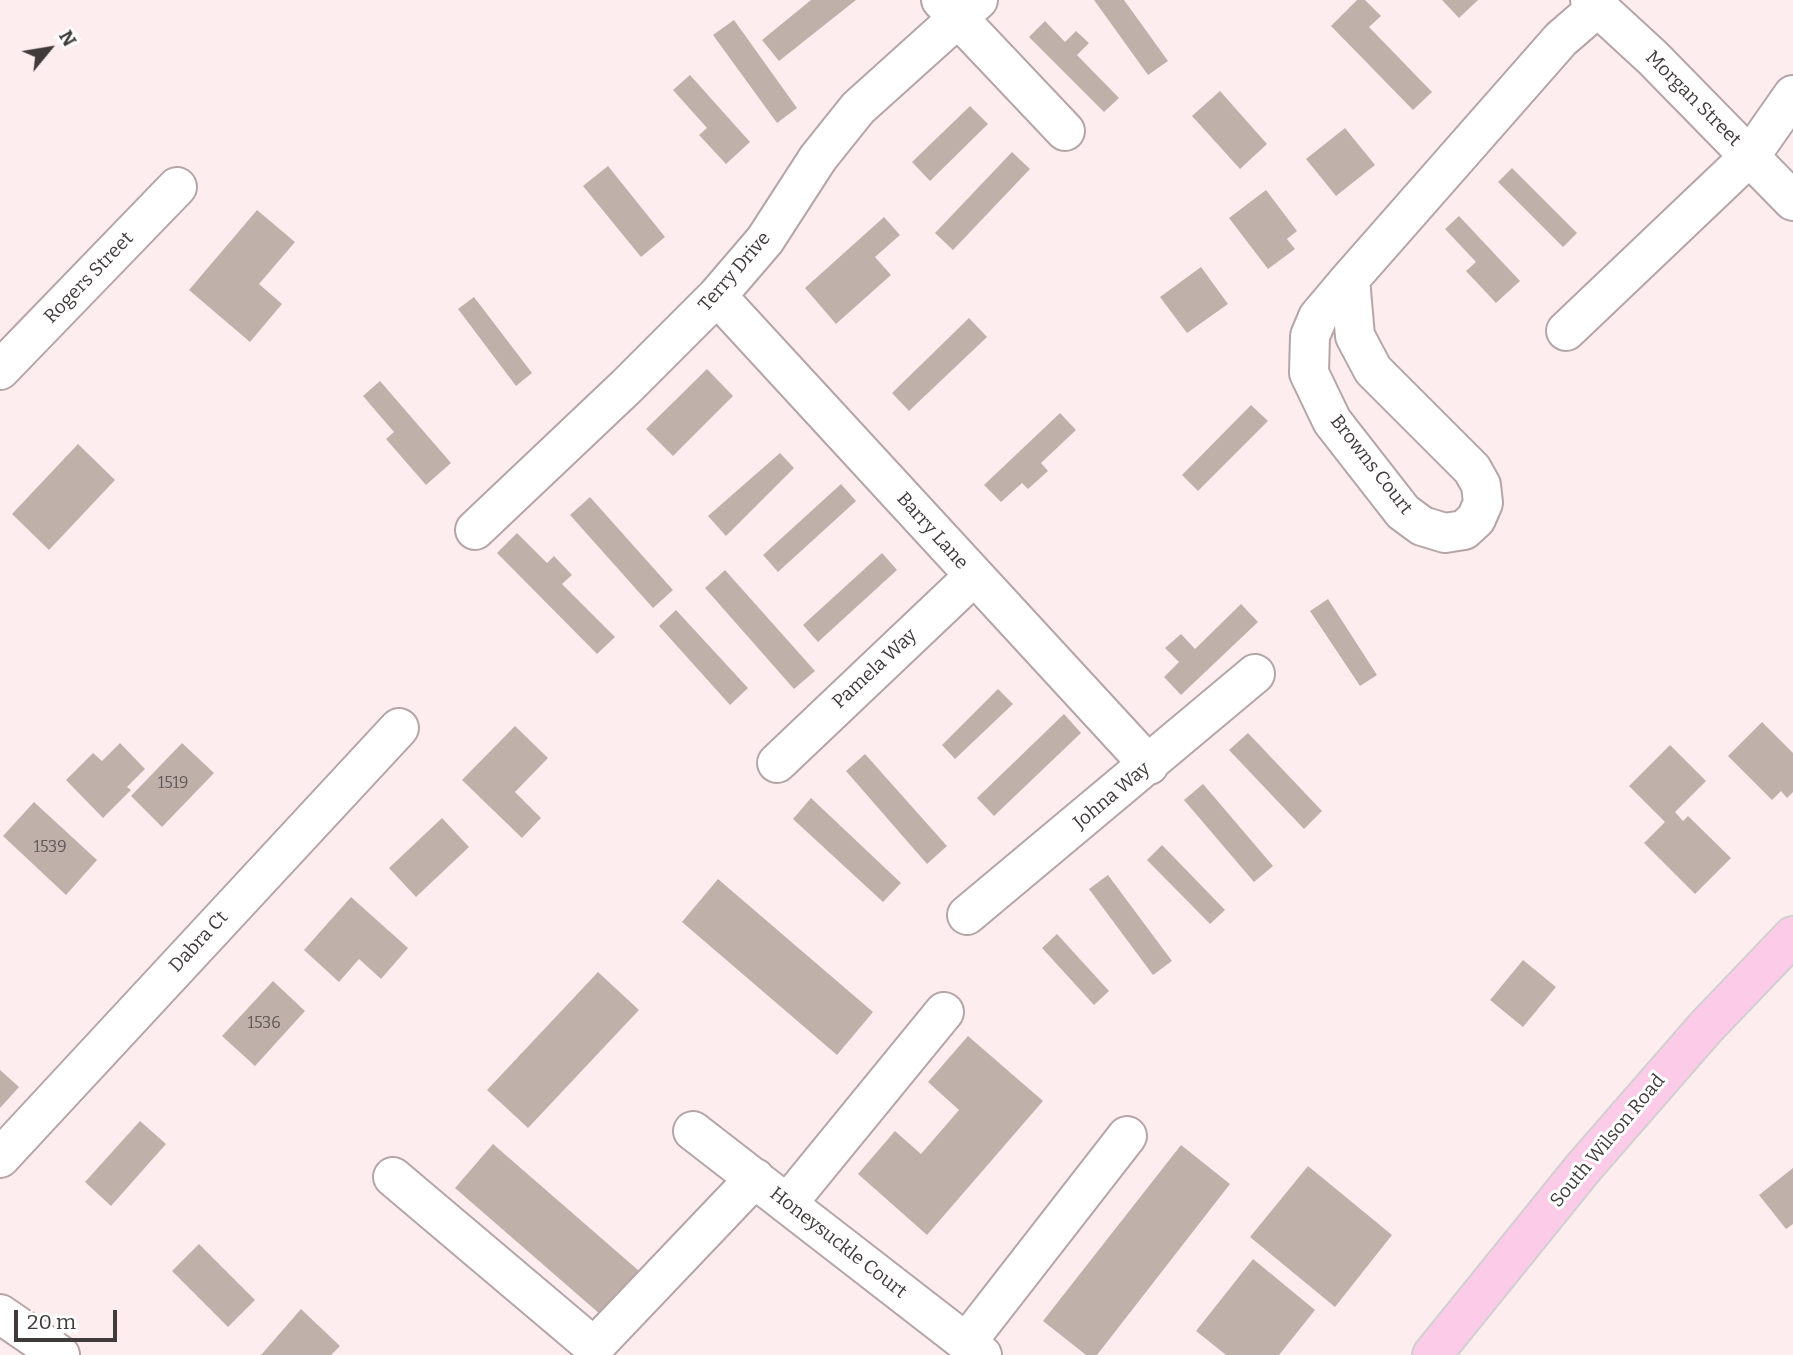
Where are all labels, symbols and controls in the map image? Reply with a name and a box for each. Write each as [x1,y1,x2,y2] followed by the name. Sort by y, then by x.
[14,14,84,84] north arrow
[54,26,81,50] text: N
[1640,46,1746,152] street label: Morgan Street
[40,227,138,329] street label: Rogers Street
[694,228,776,316] street label: Terry Drive
[1325,411,1417,519] street label: Browns Court
[891,488,973,574] street label: Barry Lane
[828,624,922,714] street label: Pamela Way
[1069,757,1155,835] street label: Johna Way
[158,774,188,794] house number: 1519
[33,838,67,858] house number: 1539
[165,907,233,977] street label: Dabra Ct
[247,1014,281,1034] house number: 1536
[1546,1070,1670,1212] street label: South Wilson Road
[765,1182,911,1304] street label: Honeysuckle Court
[18,1296,121,1340] scale bar
[27,1309,76,1335] text: 20 m

